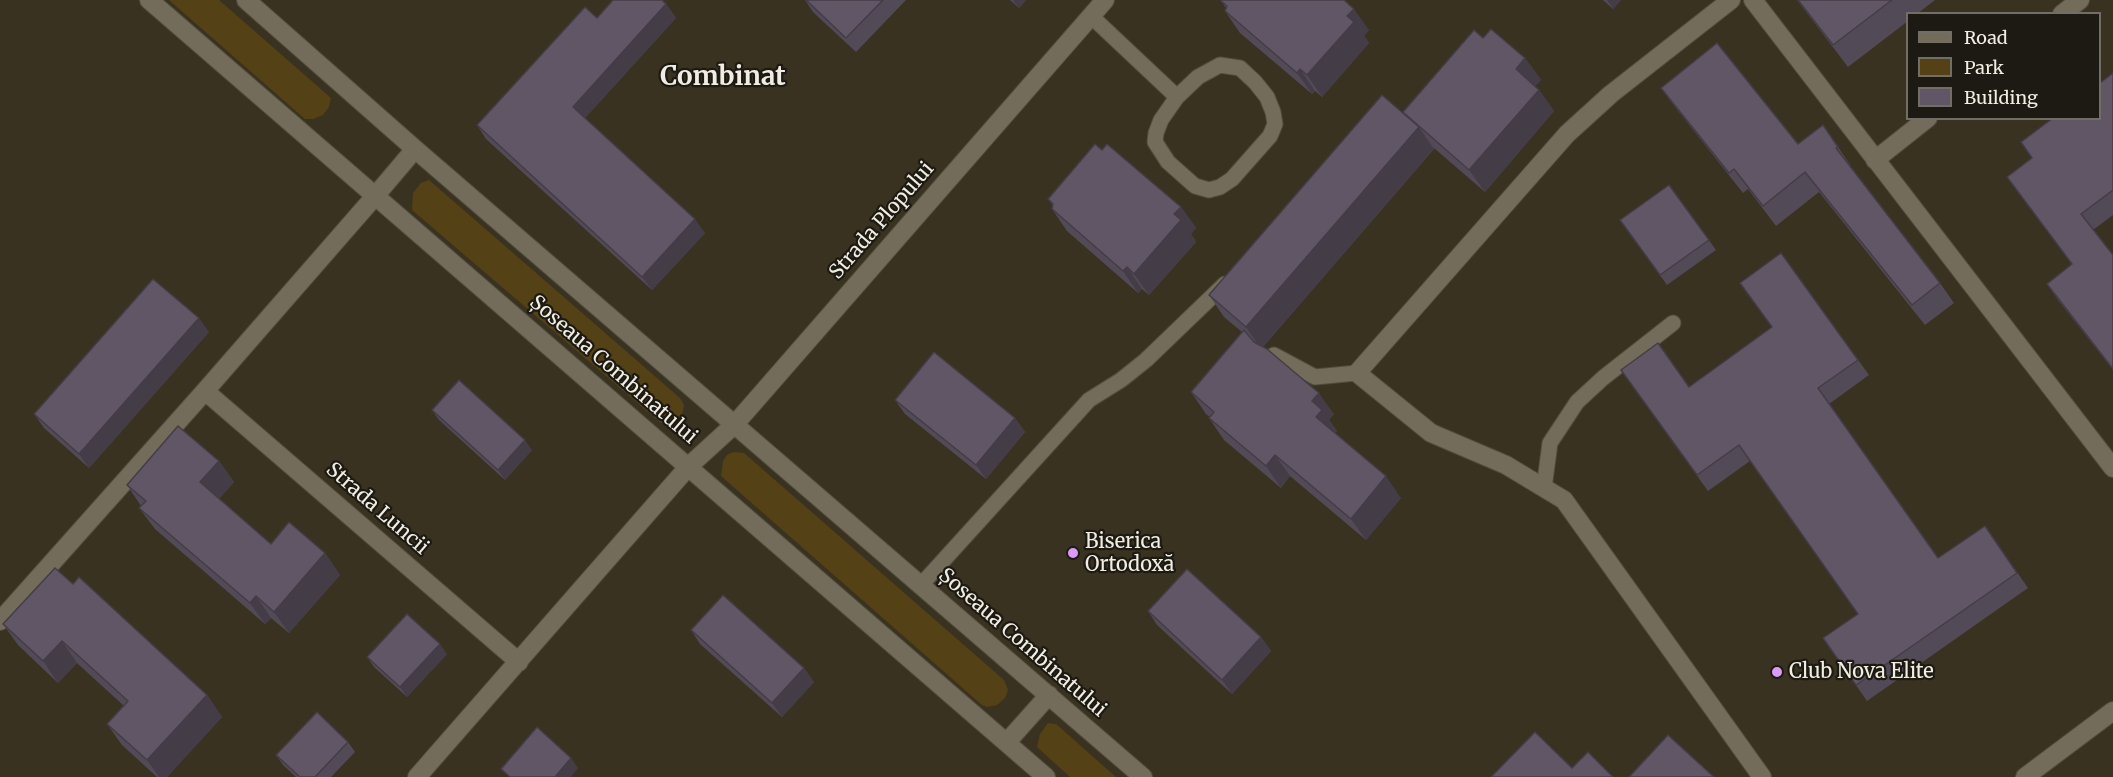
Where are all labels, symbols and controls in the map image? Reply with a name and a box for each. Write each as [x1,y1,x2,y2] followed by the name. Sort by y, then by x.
[1906,12,2101,120] legend
[1964,26,2008,49] text: Road
[1964,56,2004,79] text: Park
[660,62,786,94] district label: Combinat
[1964,86,2038,109] text: Building
[825,158,939,284] street label: Strada Plopului
[524,291,702,449] street label: Șoseaua Combinatului
[321,458,433,560] street label: Strada Luncii
[1085,530,1174,577] place label: Biserica Ortodoxă
[1066,546,1080,560] marker: Biserica Ortodoxă
[933,564,1111,722] street label: Șoseaua Combinatului
[1789,660,1934,684] place label: Club Nova Elite
[1770,665,1784,679] marker: Club Nova Elite

